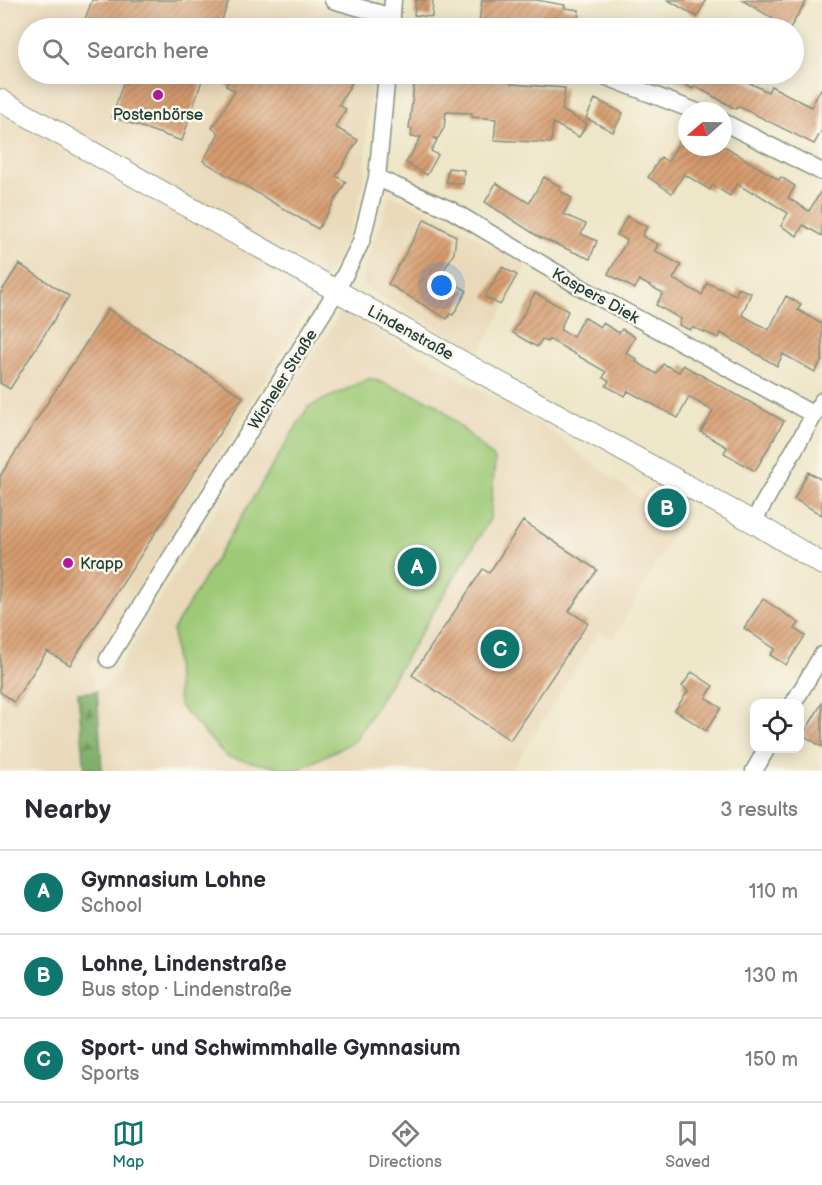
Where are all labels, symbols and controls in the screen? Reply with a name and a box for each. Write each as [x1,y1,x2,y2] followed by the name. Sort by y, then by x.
[18,18,804,84] search box
[39,35,72,68] icon: search
[87,38,209,65] text: Search here
[151,88,165,102] marker: Postenbörse
[678,102,732,156] north arrow
[113,106,204,125] place label: Postenbörse
[548,265,642,328] street label: Kaspers Diek
[427,271,456,300] your location
[364,302,457,365] street label: Lindenstraße
[245,326,322,433] street label: Wicheler Straße
[648,486,686,530] pin: B
[398,544,436,590] pin: A
[80,555,123,574] place label: Krapp
[61,556,75,570] marker: Krapp
[480,626,520,672] pin: C
[750,699,804,753] map controls
[750,699,804,753] button: locate
[24,795,111,826] text: Nearby
[720,798,798,822] text: 3 results
[81,867,266,894] text: Gymnasium Lohne
[37,880,50,904] text: A
[749,880,798,904] text: 110 m
[81,894,142,918] text: School
[81,951,287,978] text: Lohne, Lindenstraße
[36,964,51,988] text: B
[744,964,798,988] text: 130 m
[81,978,292,1002] text: Bus stop · Lindenstraße
[81,1035,461,1062] text: Sport- und Schwimmhalle Gymnasium
[36,1048,51,1072] text: C
[745,1048,798,1072] text: 150 m
[81,1062,139,1086] text: Sports
[112,1117,145,1172] tab: Map
[368,1117,442,1172] tab: Directions
[665,1117,710,1172] tab: Saved

